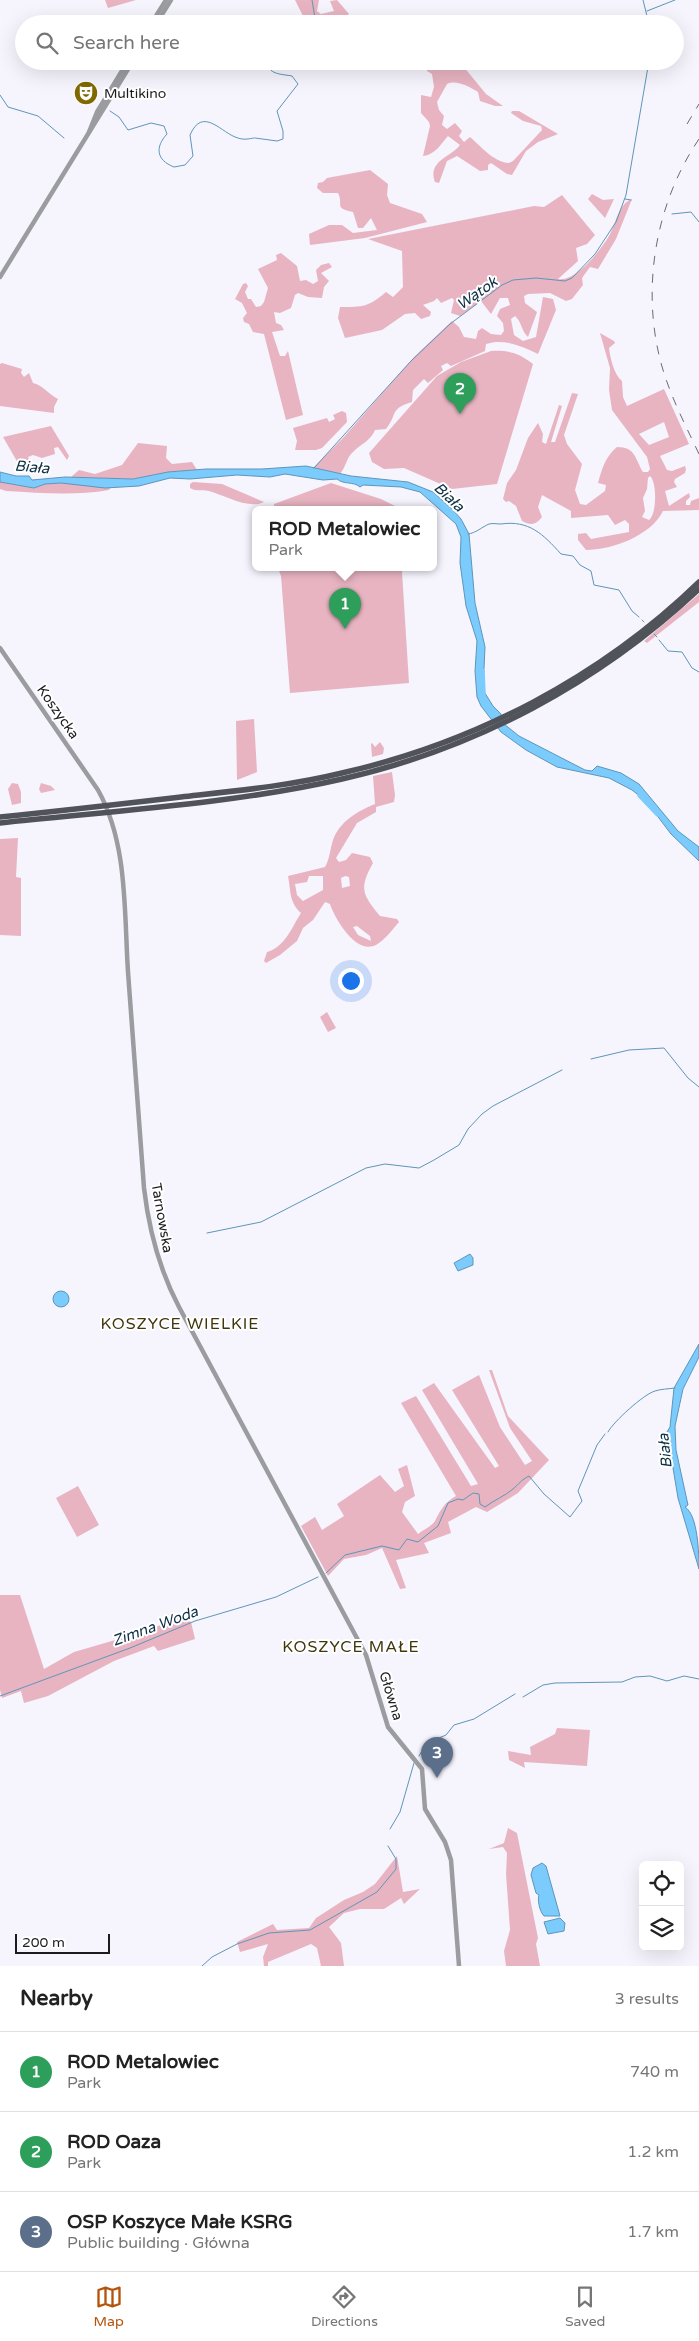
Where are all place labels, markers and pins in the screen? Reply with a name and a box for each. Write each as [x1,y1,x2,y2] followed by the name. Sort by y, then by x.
[73,80,99,106] theatre icon: Multikino
[104,85,166,102] place label: Multikino
[444,373,476,414] pin: 2
[329,588,361,629] pin: 1
[421,1737,453,1778] pin: 3

